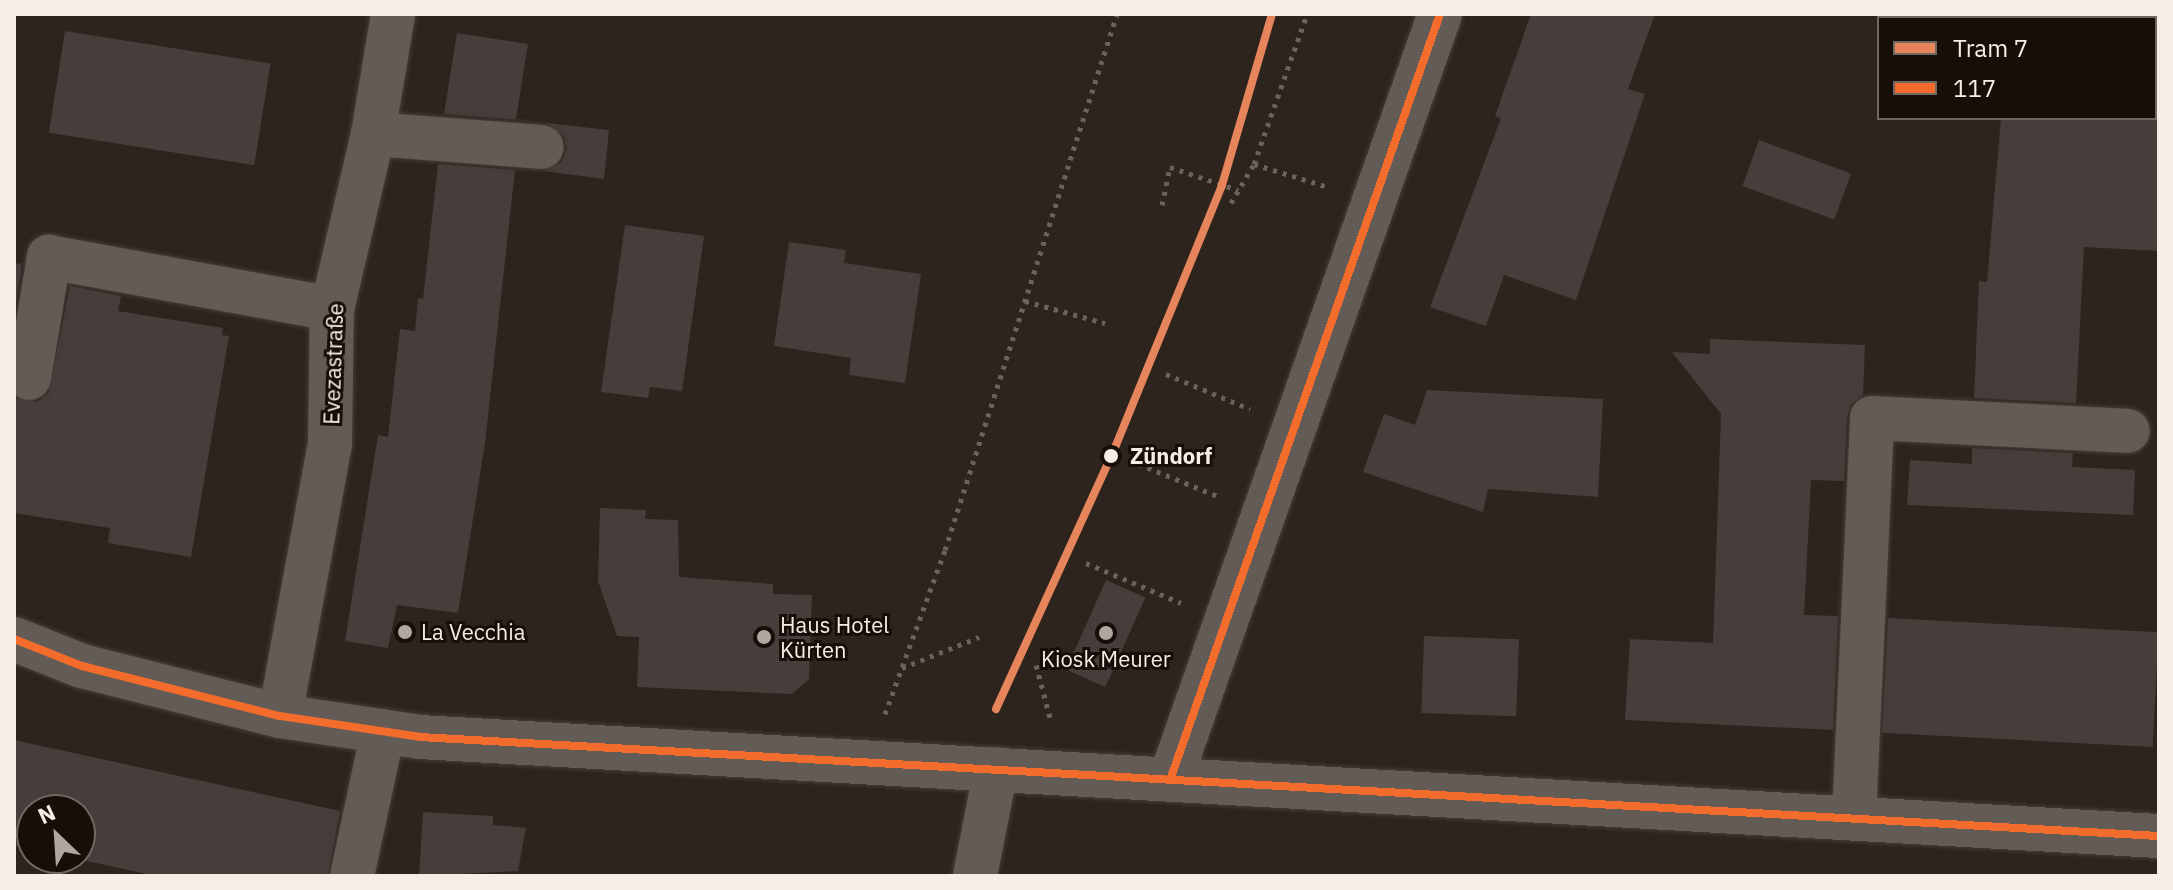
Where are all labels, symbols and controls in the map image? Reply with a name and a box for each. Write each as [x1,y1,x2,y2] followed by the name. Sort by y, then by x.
[1877,16,2157,120] legend
[1953,32,2028,64] text: Tram 7
[1953,72,1996,104] text: 117
[318,303,348,425] street label: Evezastraße
[1130,443,1212,469] place label: Zündorf
[1099,444,1123,468] marker: Zündorf
[780,611,889,662] place label: Haus Hotel Kürten
[421,619,525,645] place label: La Vecchia
[396,623,414,641] marker: La Vecchia
[1097,624,1115,642] marker: Kiosk Meurer
[755,628,773,646] marker: Haus Hotel Kürten
[1041,646,1171,672] place label: Kiosk Meurer
[16,794,96,874] north arrow
[33,797,60,830] text: N

